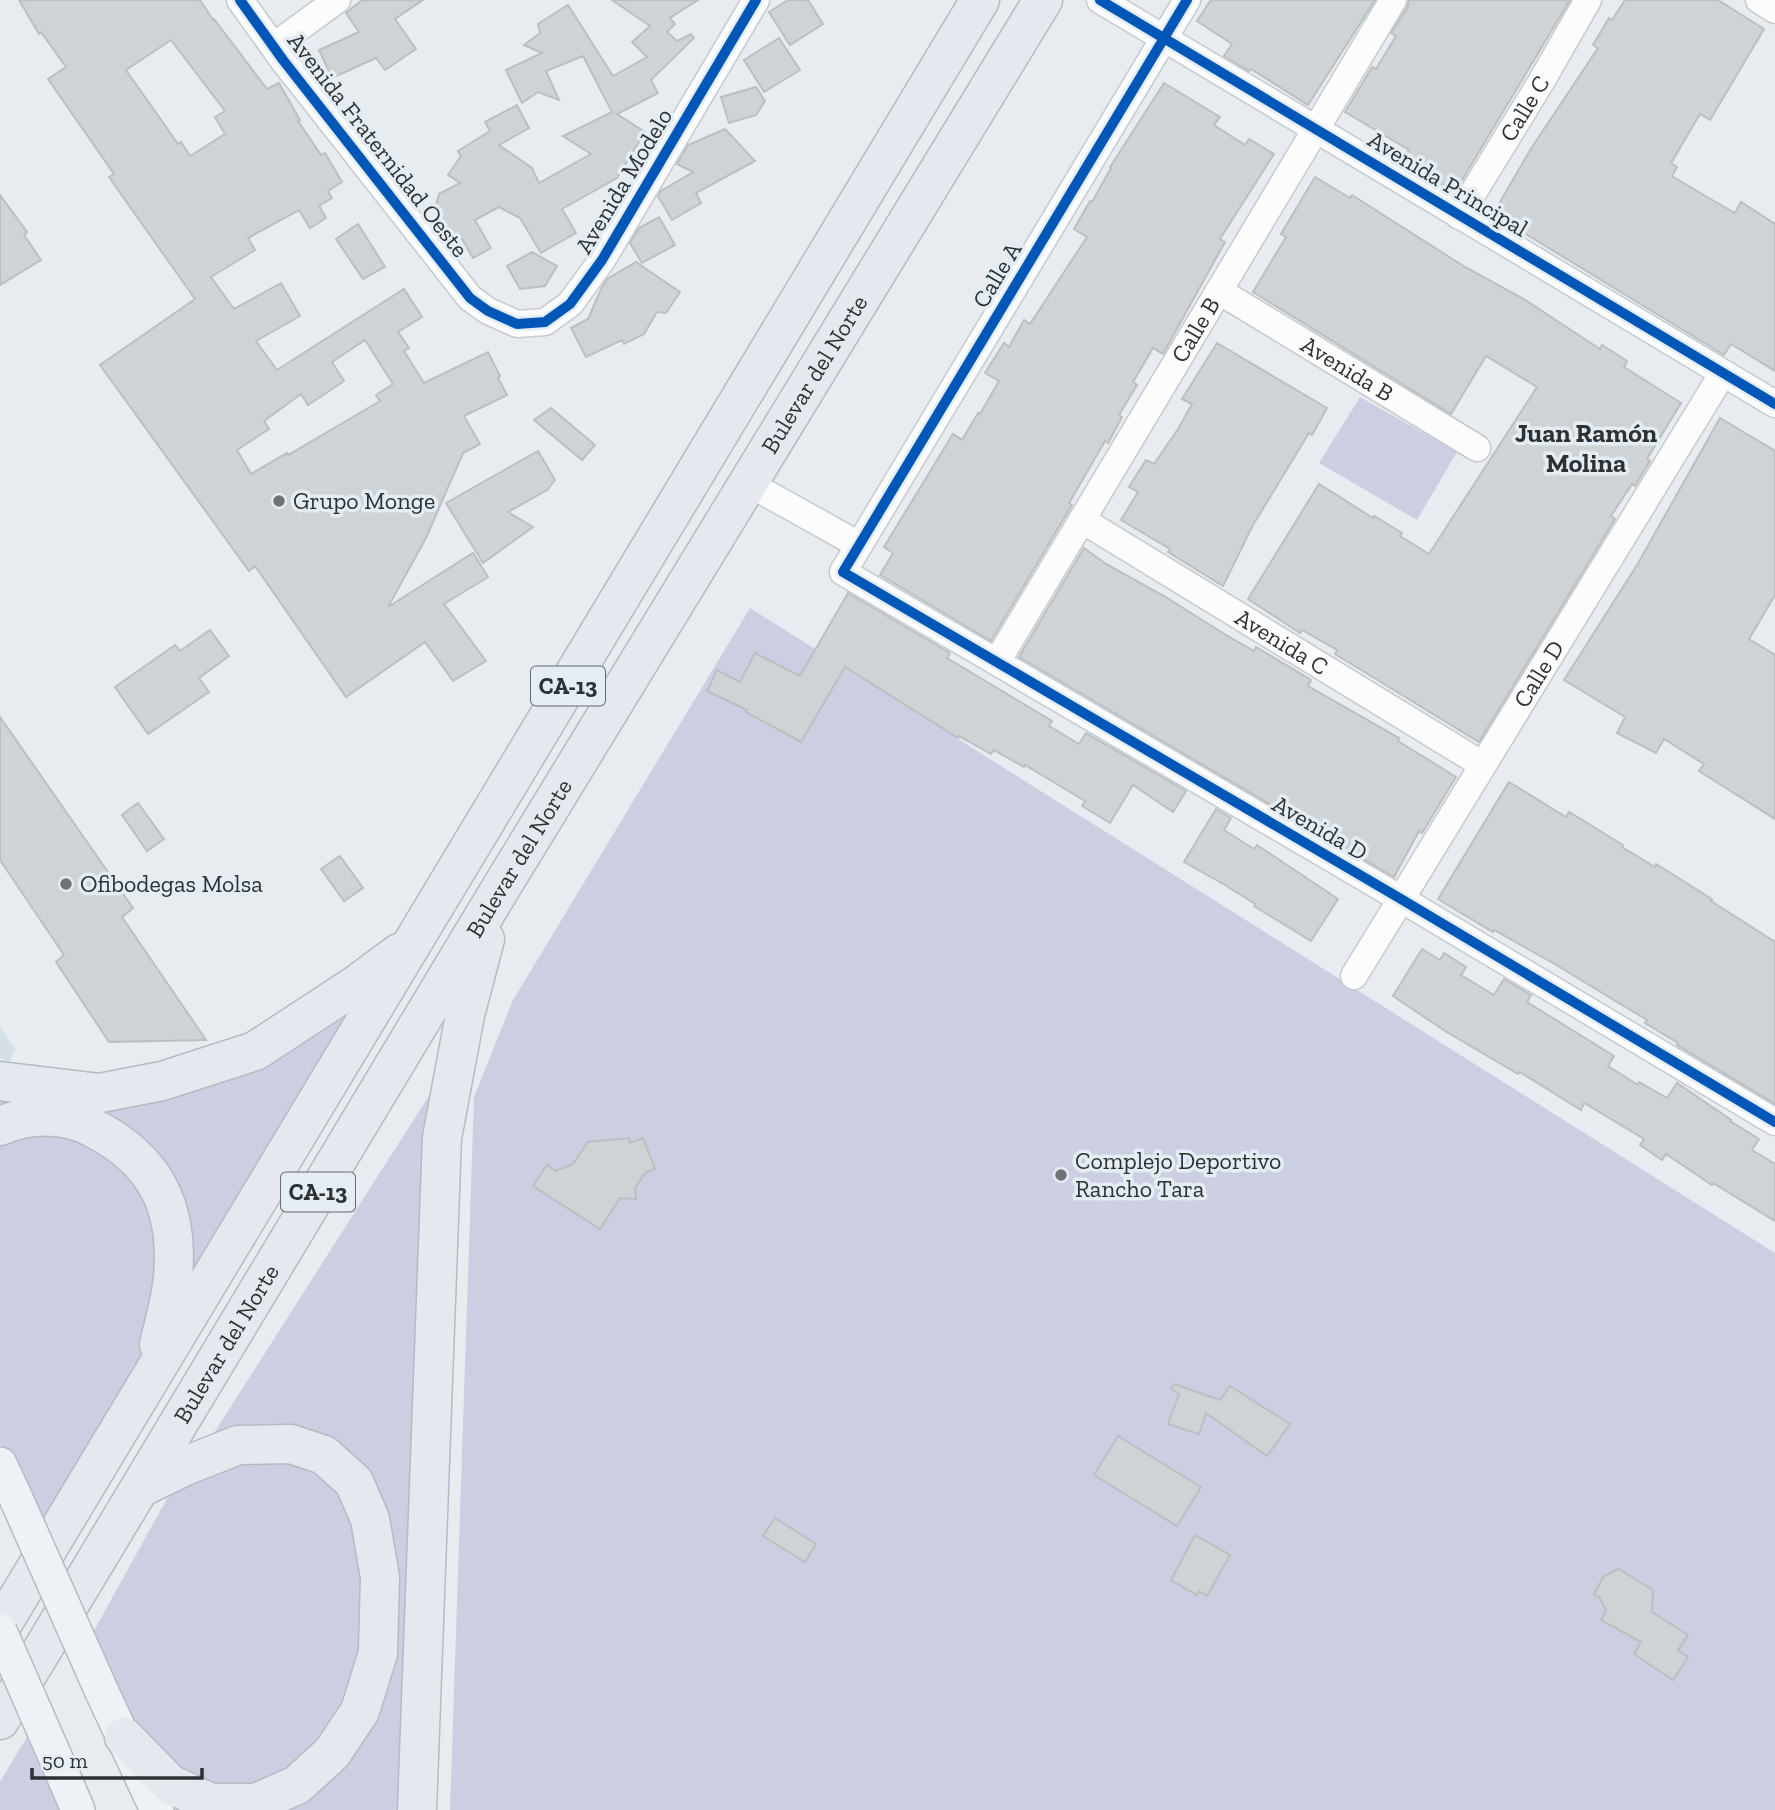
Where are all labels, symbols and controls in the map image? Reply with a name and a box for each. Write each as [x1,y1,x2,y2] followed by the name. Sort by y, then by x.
[282,27,475,263] street label: Avenida Fraternidad Oeste
[1493,70,1556,147] street label: Calle C
[569,103,678,259] street label: Avenida Modelo
[1363,124,1534,243] street label: Avenida Principal
[966,236,1028,313] street label: Calle A
[755,290,873,459] street label: Bulevar del Norte
[1165,292,1226,368] street label: Calle B
[1296,329,1399,408] street label: Avenida B
[1515,417,1658,479] district label: Juan Ramón Molina
[293,486,435,515] place label: Grupo Monge
[271,493,287,509] marker: Grupo Monge
[1230,602,1334,681] street label: Avenida C
[1507,635,1570,713] street label: Calle D
[531,666,605,706] road number: CA-13
[459,773,578,943] street label: Bulevar del Norte
[1267,789,1373,866] street label: Avenida D
[80,869,263,898] place label: Ofibodegas Molsa
[58,876,74,892] marker: Ofibodegas Molsa
[1075,1146,1281,1203] place label: Complejo Deportivo Rancho Tara
[1053,1167,1069,1183] marker: Complejo Deportivo Rancho Tara
[281,1172,355,1212] road number: CA-13
[167,1259,285,1428] street label: Bulevar del Norte
[32,1736,201,1780] scale bar
[42,1748,88,1773] text: 50 m

